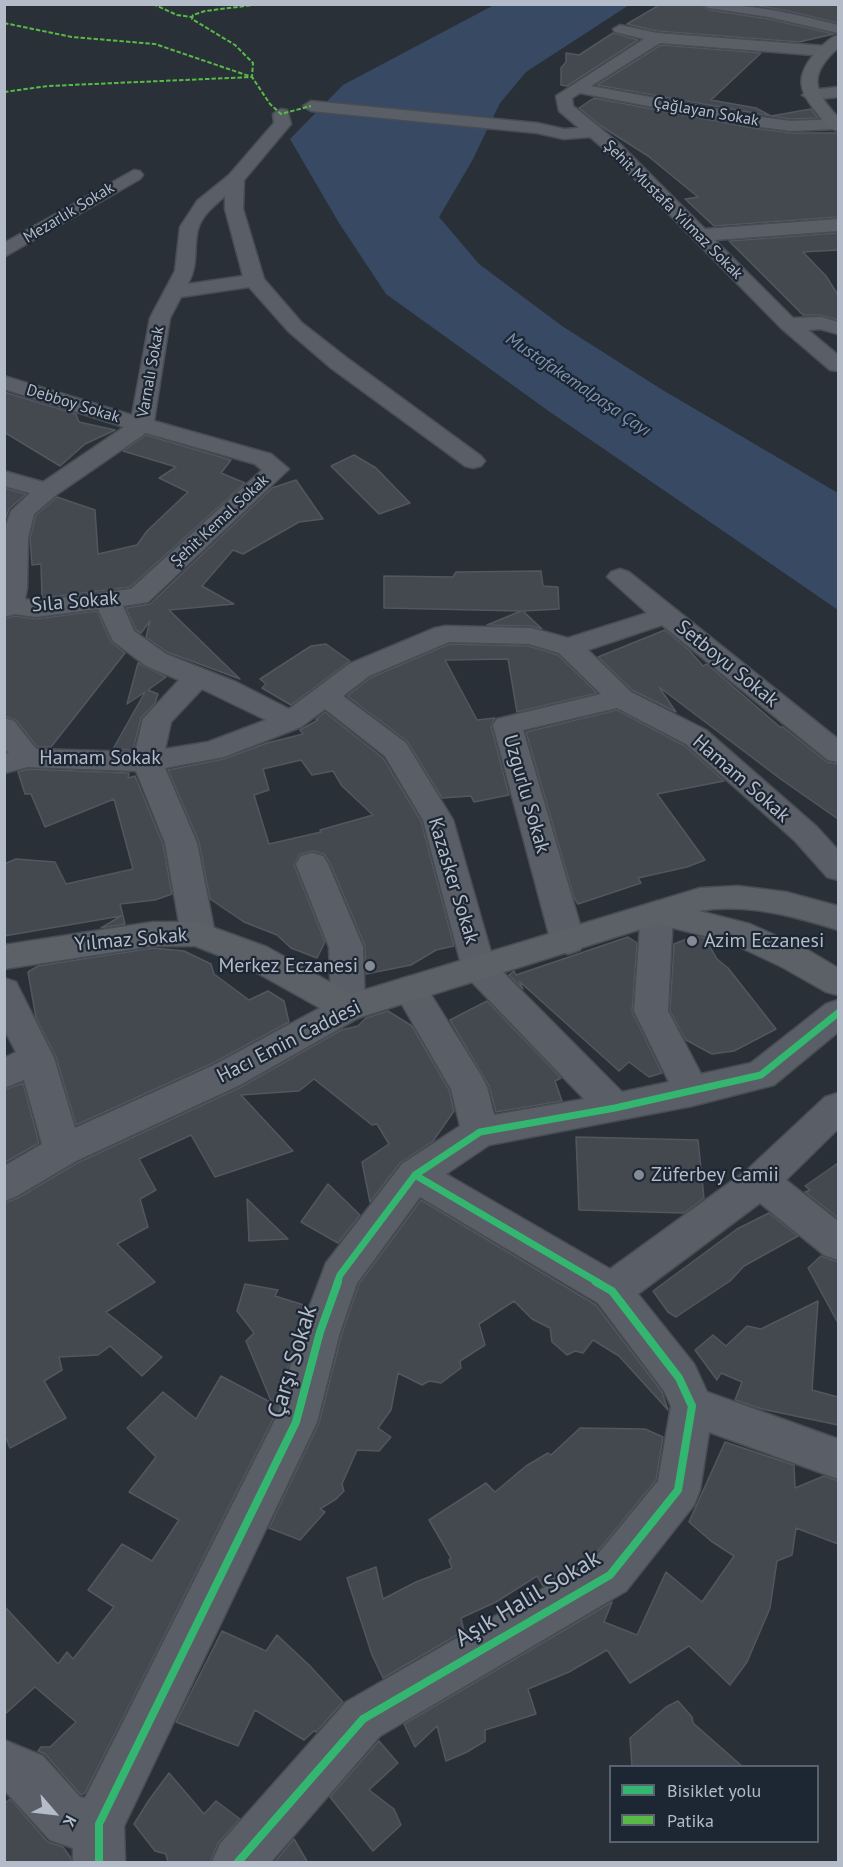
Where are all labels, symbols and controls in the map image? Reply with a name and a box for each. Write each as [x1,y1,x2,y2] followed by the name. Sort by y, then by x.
[652,93,760,131] street label: Çağlayan Sokak
[600,137,746,283] street label: Şehit Mustafa Yılmaz Sokak
[20,178,118,248] street label: Mezarlık Sokak
[134,325,168,419] street label: Varnalı Sokak
[501,328,655,442] water label: Mustafakemalpaşa Çayı
[24,381,122,427] street label: Debboy Sokak
[167,471,273,571] street label: Şehit Kemal Sokak
[30,586,120,618] street label: Sıla Sokak
[671,615,783,713] street label: Setboyu Sokak
[687,730,795,828] street label: Hamam Sokak
[498,732,554,856] street label: Uzgurlu Sokak
[39,746,161,770] street label: Hamam Sokak
[422,815,484,947] street label: Kazasker Sokak
[74,923,188,957] street label: Yılmaz Sokak
[704,929,824,953] place label: Azim Eczanesi
[685,934,699,948] marker: Azim Eczanesi
[219,954,358,978] place label: Merkez Eczanesi
[363,959,377,973] marker: Merkez Eczanesi
[213,995,365,1089] street label: Hacı Emin Caddesi
[651,1163,779,1187] place label: Züferbey Camii
[632,1168,646,1182] marker: Züferbey Camii
[262,1302,324,1422] street label: Çarşı Sokak
[450,1544,606,1654] street label: Aşık Halil Sokak
[609,1765,819,1843] legend
[667,1779,761,1802] text: Bisiklet yolu
[24,1783,84,1843] north arrow
[667,1809,714,1832] text: Patika
[59,1812,81,1831] text: K

